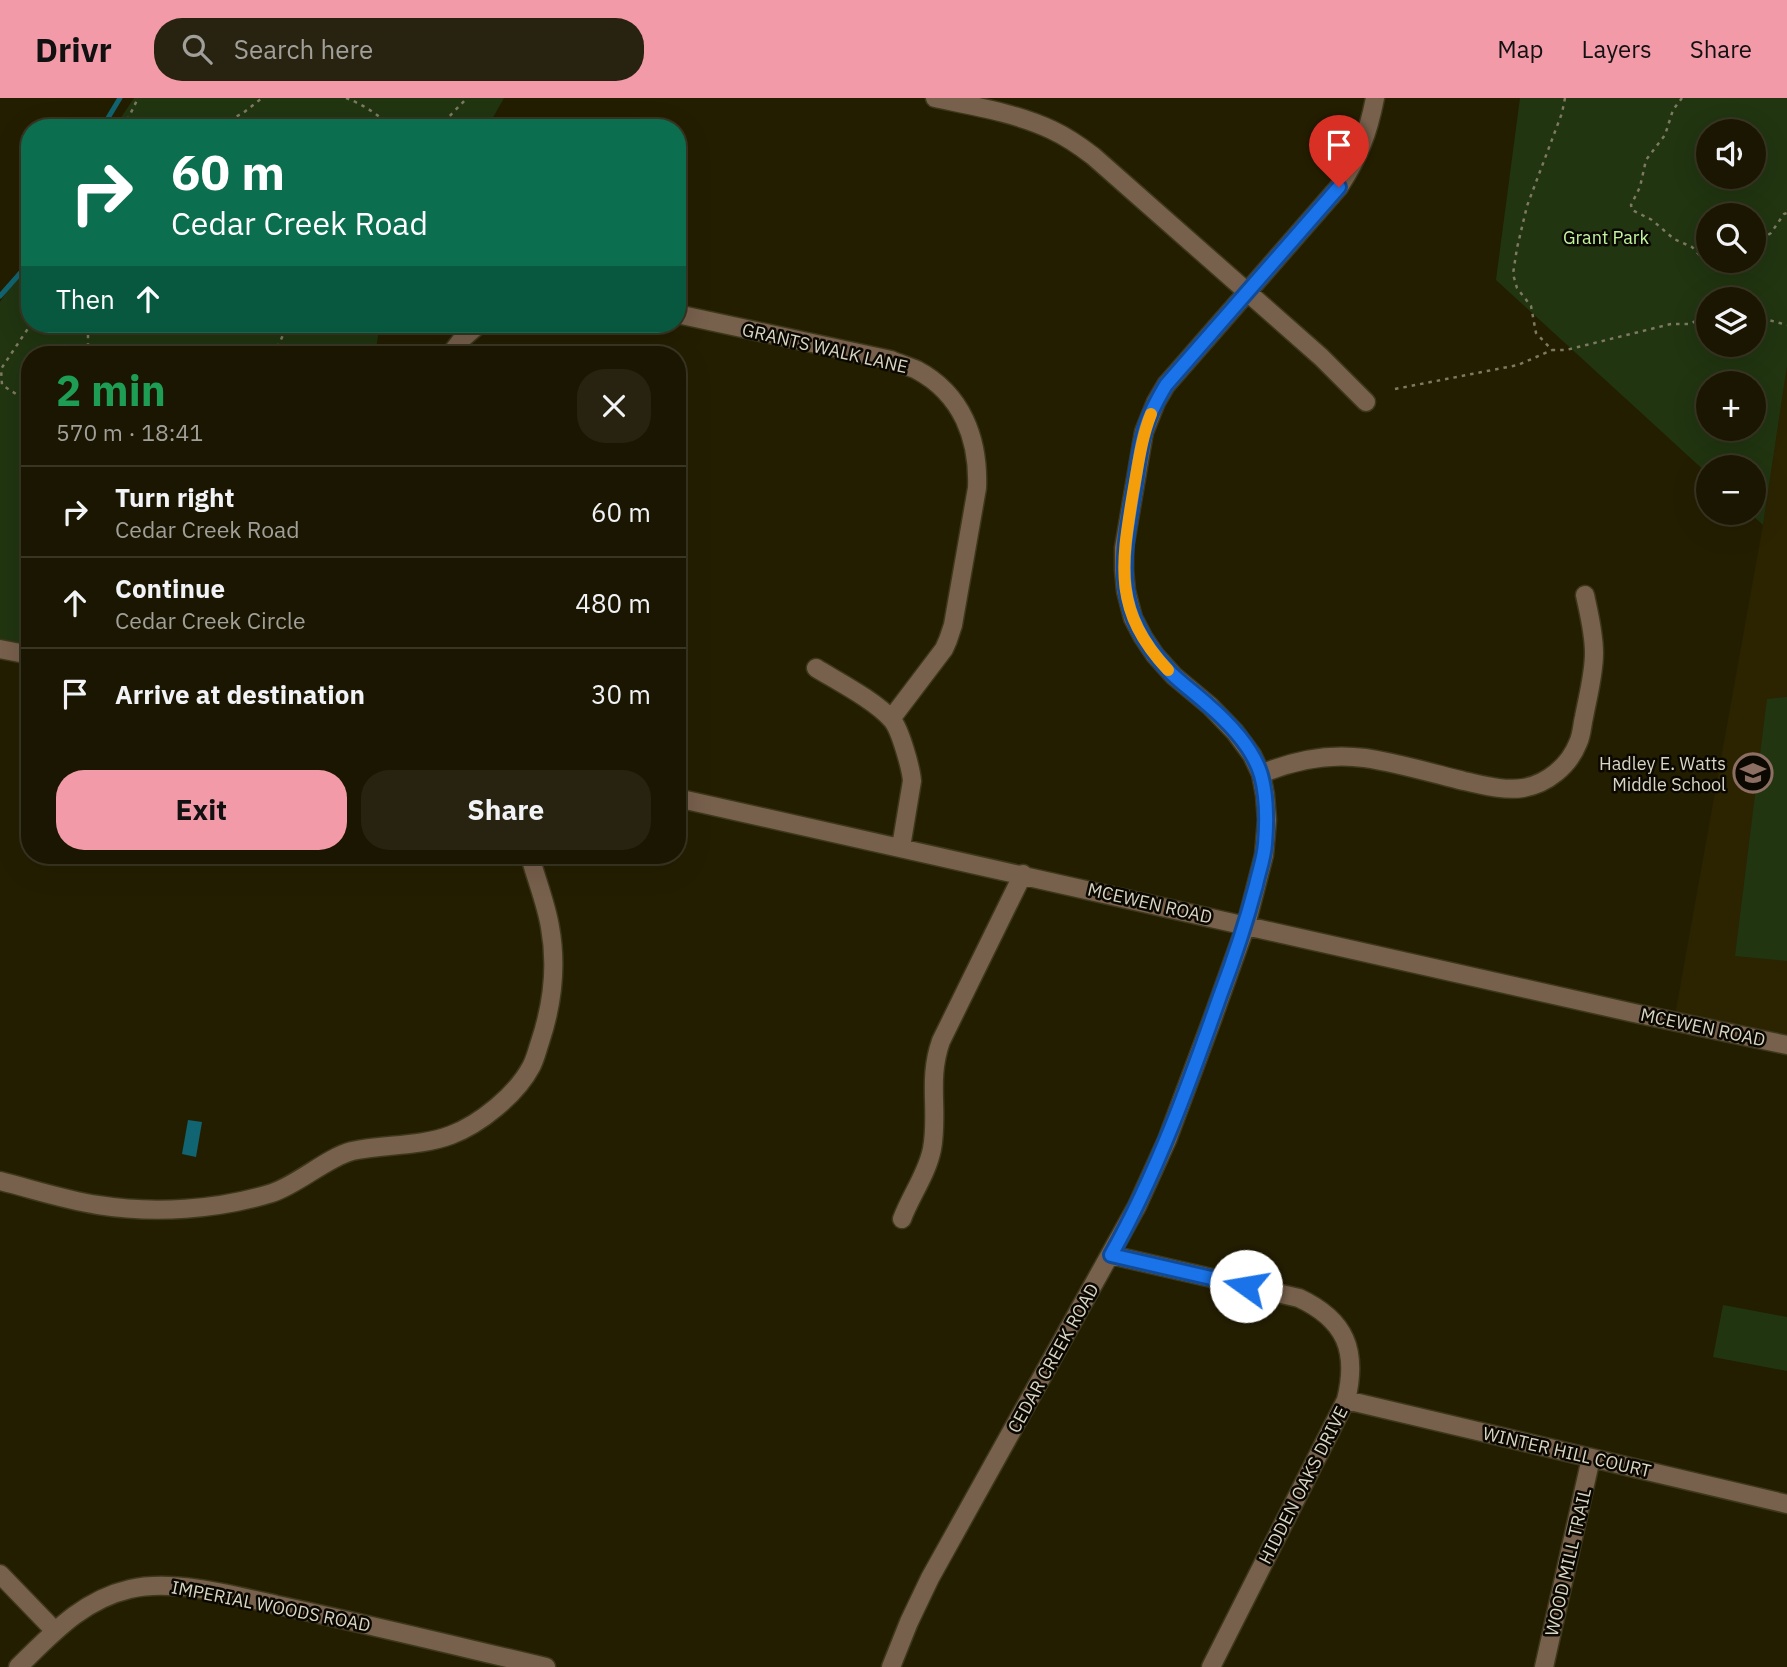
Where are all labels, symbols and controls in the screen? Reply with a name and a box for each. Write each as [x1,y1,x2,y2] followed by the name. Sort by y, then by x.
[154,18,644,81] search box
[35,28,112,71] text: Drivr
[178,30,216,68] icon: search
[234,32,373,66] text: Search here
[1497,33,1544,65] text: Map
[1582,33,1652,65] text: Layers
[1690,33,1752,65] text: Share
[1309,115,1369,187] pin
[1696,119,1766,525] map controls
[1696,119,1766,189] button: sound
[1320,126,1358,164] icon: arrive
[171,140,285,203] text: 60 m
[56,147,147,238] icon: right
[171,202,428,244] text: Cedar Creek Road
[1696,203,1766,273] button: search
[1563,226,1649,249] park label: Grant Park
[129,280,167,318] icon: ahead
[56,282,115,316] text: Then
[1696,287,1766,357] button: layers
[740,318,910,378] street label: GRANTS WALK LANE
[56,363,166,418] text: 2 min
[577,369,651,443] button: close
[1696,371,1766,441] button: +
[56,417,203,447] text: 570 m · 18:41
[1696,455,1766,525] button: −
[115,480,234,514] text: Turn right
[56,493,94,531] icon: right
[591,495,651,529] text: 60 m
[115,514,300,544] text: Cedar Creek Road
[115,571,225,605] text: Continue
[56,584,94,622] icon: ahead
[575,586,651,620] text: 480 m
[115,605,306,635] text: Cedar Creek Circle
[56,675,94,713] icon: arrive
[115,677,365,711] text: Arrive at destination
[591,677,651,711] text: 30 m
[1599,752,1726,796] place label: Hadley E. Watts Middle School
[1732,752,1774,794] school or university icon: Hadley E. Watts Middle School
[56,770,347,850] button: Exit
[361,770,651,850] button: Share
[1085,877,1215,929] street label: MCEWEN ROAD
[1638,1003,1768,1051] street label: MCEWEN ROAD
[1209,1249,1283,1323] position arrow
[1002,1279,1104,1437] street label: CEDAR CREEK ROAD
[1253,1402,1353,1568] street label: HIDDEN OAKS DRIVE
[1481,1421,1653,1483] street label: WINTER HILL COURT
[1540,1486,1596,1638] street label: WOOD MILL TRAIL
[169,1575,373,1637] street label: IMPERIAL WOODS ROAD

